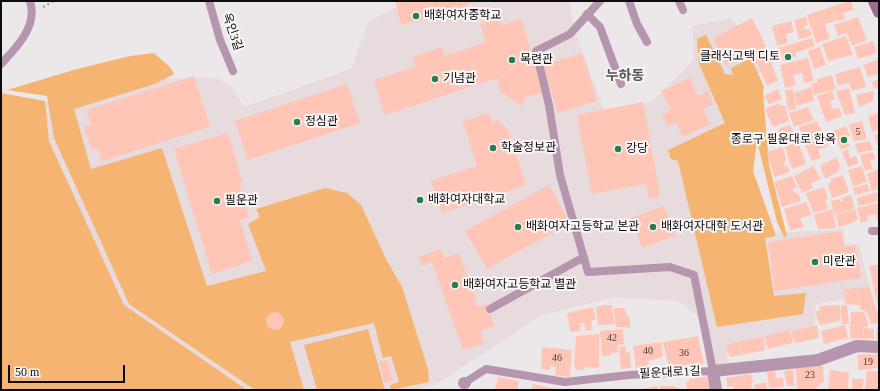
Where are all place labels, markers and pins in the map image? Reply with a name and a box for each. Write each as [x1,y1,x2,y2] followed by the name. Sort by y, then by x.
[424,9,501,23] place label: 배화여자중학교
[411,11,421,21] marker: 배화여자중학교
[700,50,780,64] place label: 클래식고택 디토
[783,52,793,62] marker: 클래식고택 디토
[520,53,553,67] place label: 목련관
[507,55,517,65] marker: 목련관
[443,72,476,86] place label: 기념관
[430,74,440,84] marker: 기념관
[305,115,338,129] place label: 정심관
[292,117,302,127] marker: 정심관
[731,133,836,147] place label: 종로구 필운대로 한옥
[839,135,849,145] marker: 종로구 필운대로 한옥
[501,141,556,155] place label: 학술정보관
[626,142,648,156] place label: 강당
[488,143,498,153] marker: 학술정보관
[613,144,623,154] marker: 강당
[428,193,505,207] place label: 배화여자대학교
[225,194,258,208] place label: 필운관
[415,195,425,205] marker: 배화여자대학교
[212,196,222,206] marker: 필운관
[526,220,639,234] place label: 배화여자고등학교 본관
[661,220,763,234] place label: 배화여자대학 도서관
[513,222,523,232] marker: 배화여자고등학교 본관
[648,222,658,232] marker: 배화여자대학 도서관
[823,255,856,269] place label: 미란관
[810,257,820,267] marker: 미란관
[463,278,576,292] place label: 배화여자고등학교 별관
[450,280,460,290] marker: 배화여자고등학교 별관

